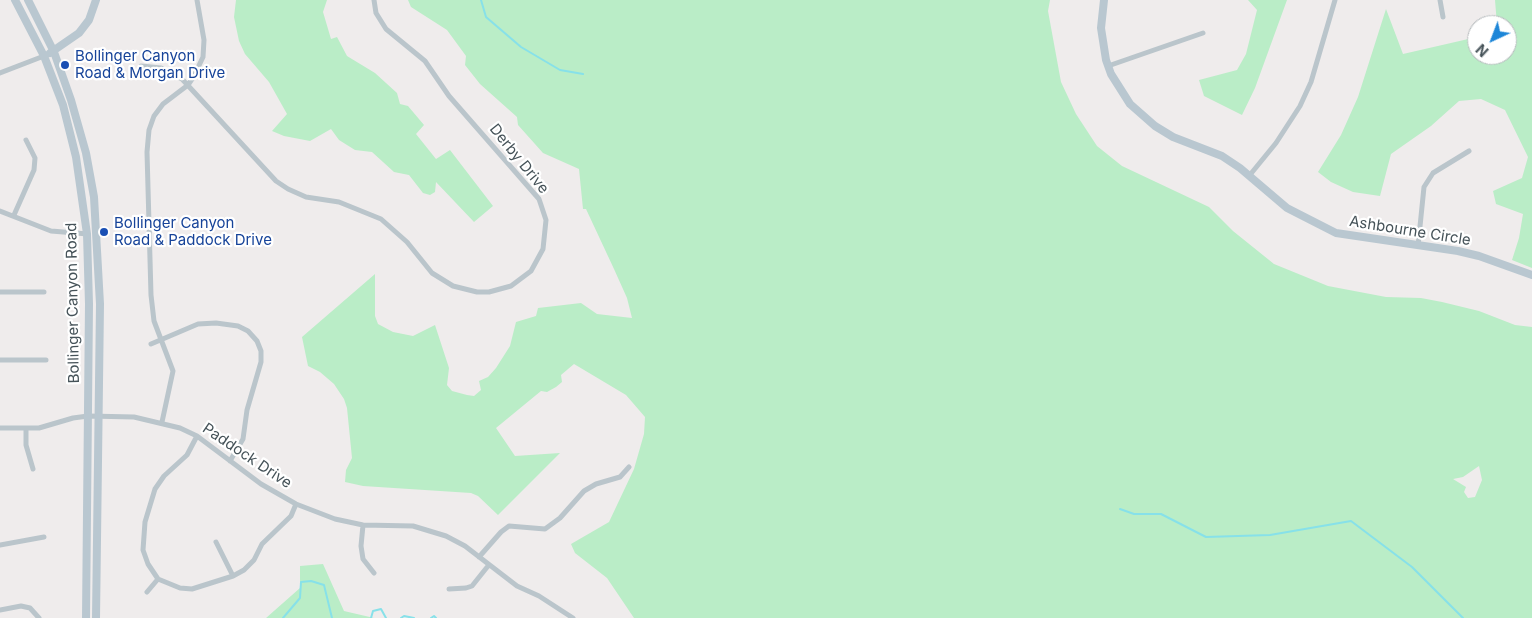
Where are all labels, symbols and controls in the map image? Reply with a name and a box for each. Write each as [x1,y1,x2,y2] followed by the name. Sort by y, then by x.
[1467,15,1517,65] north arrow
[1472,41,1492,60] text: N
[75,47,225,82] place label: Bollinger Canyon Road & Morgan Drive
[59,59,71,71] marker: Bollinger Canyon Road & Morgan Drive
[486,121,552,197] street label: Derby Drive
[1348,213,1472,249] street label: Ashbourne Circle
[114,214,272,249] place label: Bollinger Canyon Road & Paddock Drive
[63,222,83,384] street label: Bollinger Canyon Road
[98,226,110,238] marker: Bollinger Canyon Road & Paddock Drive
[199,420,295,492] street label: Paddock Drive

